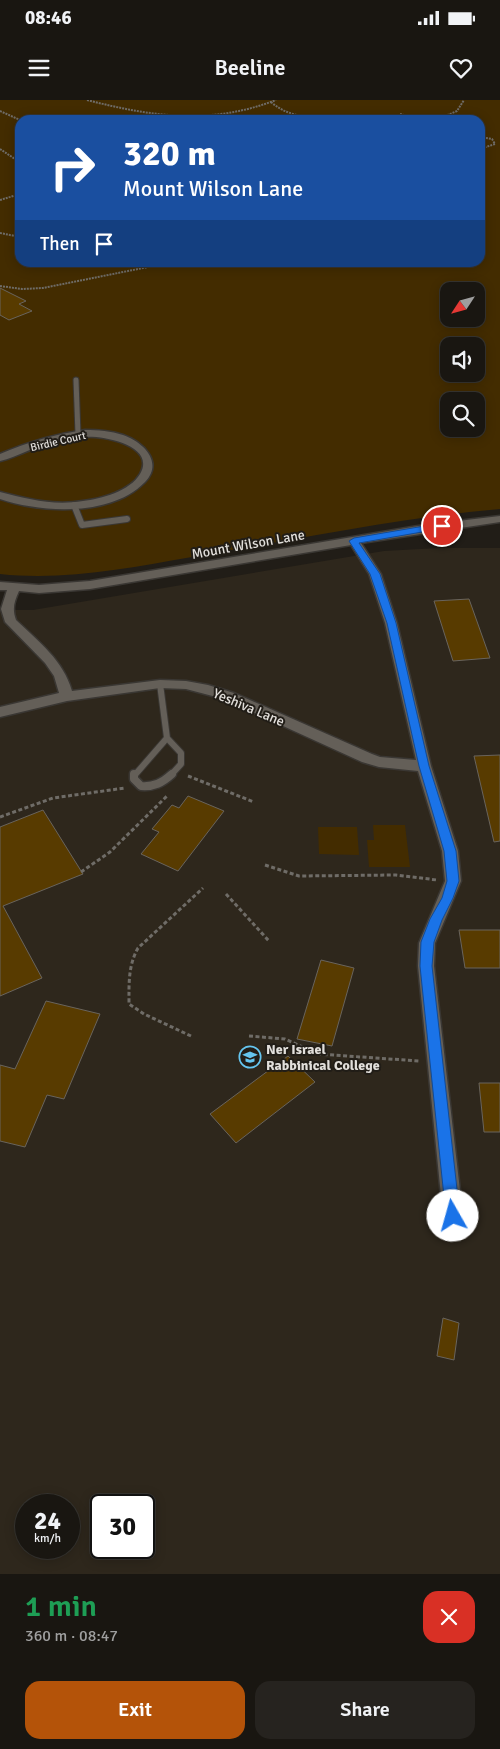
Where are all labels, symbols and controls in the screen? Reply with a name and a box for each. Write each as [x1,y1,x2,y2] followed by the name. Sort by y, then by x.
[25,6,72,30] text: 08:46
[25,54,53,82] icon: menu
[214,54,286,81] text: Beeline
[447,54,475,82] icon: heart
[123,132,216,175] text: 320 m
[40,135,105,200] icon: right
[123,175,303,202] text: Mount Wilson Lane
[90,230,118,258] icon: arrive
[40,232,80,256] text: Then
[440,282,485,328] north arrow
[440,282,485,437] map controls
[440,337,485,382] button: sound
[440,392,485,437] button: search
[29,429,87,454] street label: Birdie Court
[421,505,463,547] pin
[428,512,456,540] icon: arrive
[190,526,306,563] street label: Mount Wilson Lane
[210,685,287,730] street label: Yeshiva Lane
[266,1041,380,1074] place label: Ner Israel Rabbinical College
[238,1045,262,1069] school or university icon: Ner Israel Rabbinical College
[426,1189,478,1241] position arrow
[90,1494,155,1559] speed limit sign: 30
[34,1505,61,1536] text: 24
[34,1531,61,1546] text: km/h
[25,1588,97,1625] text: 1 min
[423,1591,475,1643] button: close
[25,1626,118,1646] text: 360 m · 08:47
[25,1681,245,1739] button: Exit
[255,1681,475,1739] button: Share

